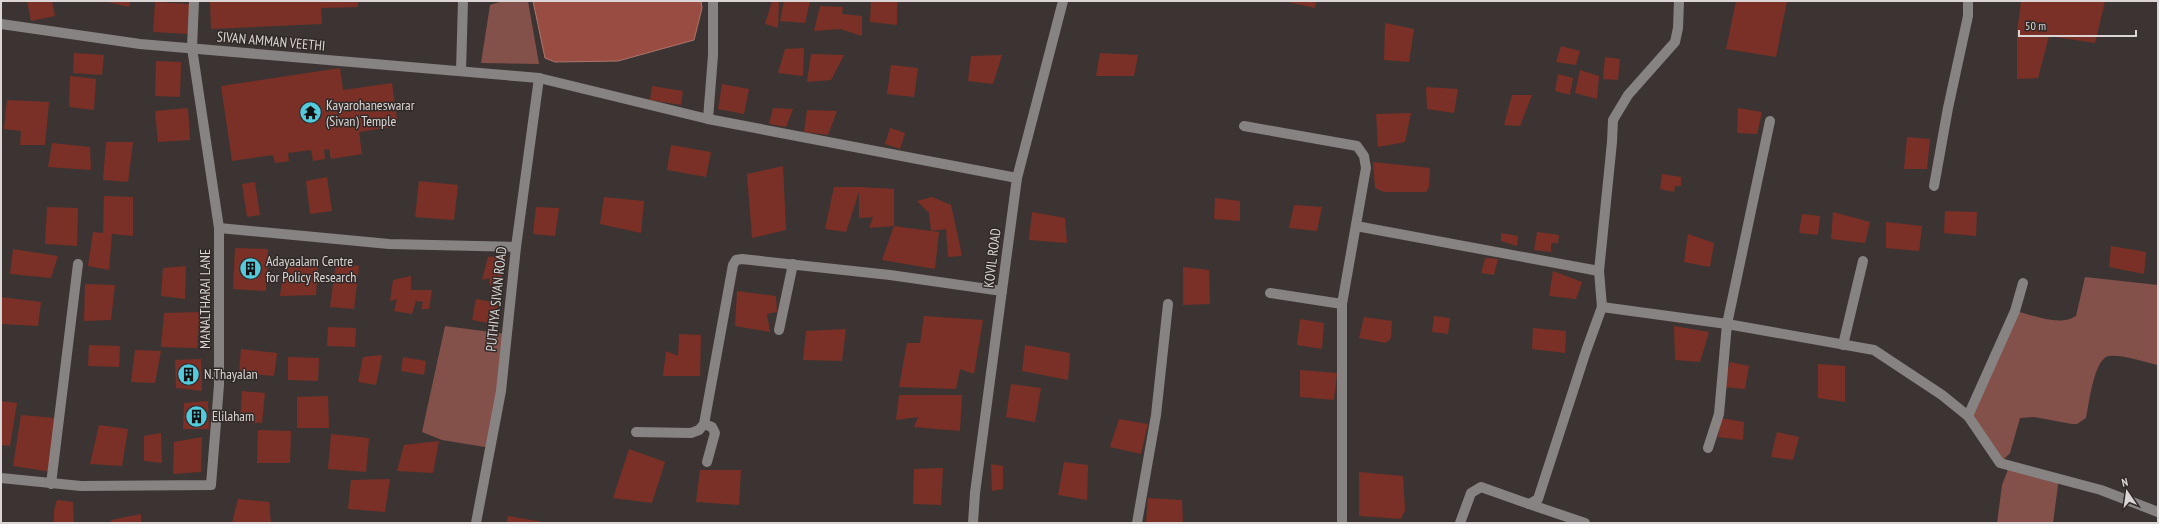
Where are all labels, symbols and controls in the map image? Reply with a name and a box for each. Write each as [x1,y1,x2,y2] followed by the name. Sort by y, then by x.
[2019,12,2136,38] scale bar
[2025,18,2046,33] text: 50 m
[216,27,326,55] street label: SIVAN AMMAN VEETHI
[326,96,415,130] place label: Kayarohaneswarar (Sivan) Temple
[298,100,324,126] temple icon: Kayarohaneswarar (Sivan) Temple
[979,227,1005,289] street label: KOVIL ROAD
[482,246,510,352] street label: PUTHIYA SIVAN ROAD
[196,249,214,349] street label: MANALTHARAI LANE
[266,252,356,286] place label: Adayaalam Centre for Policy Research
[237,256,263,282] building icon: Adayaalam Centre for Policy Research
[175,361,201,387] building icon: N.Thayalan
[204,365,258,383] place label: N.Thayalan
[183,403,209,429] building icon: Elilaham
[212,407,254,425] place label: Elilaham
[2107,472,2147,512] north arrow
[2120,475,2129,490] text: N

